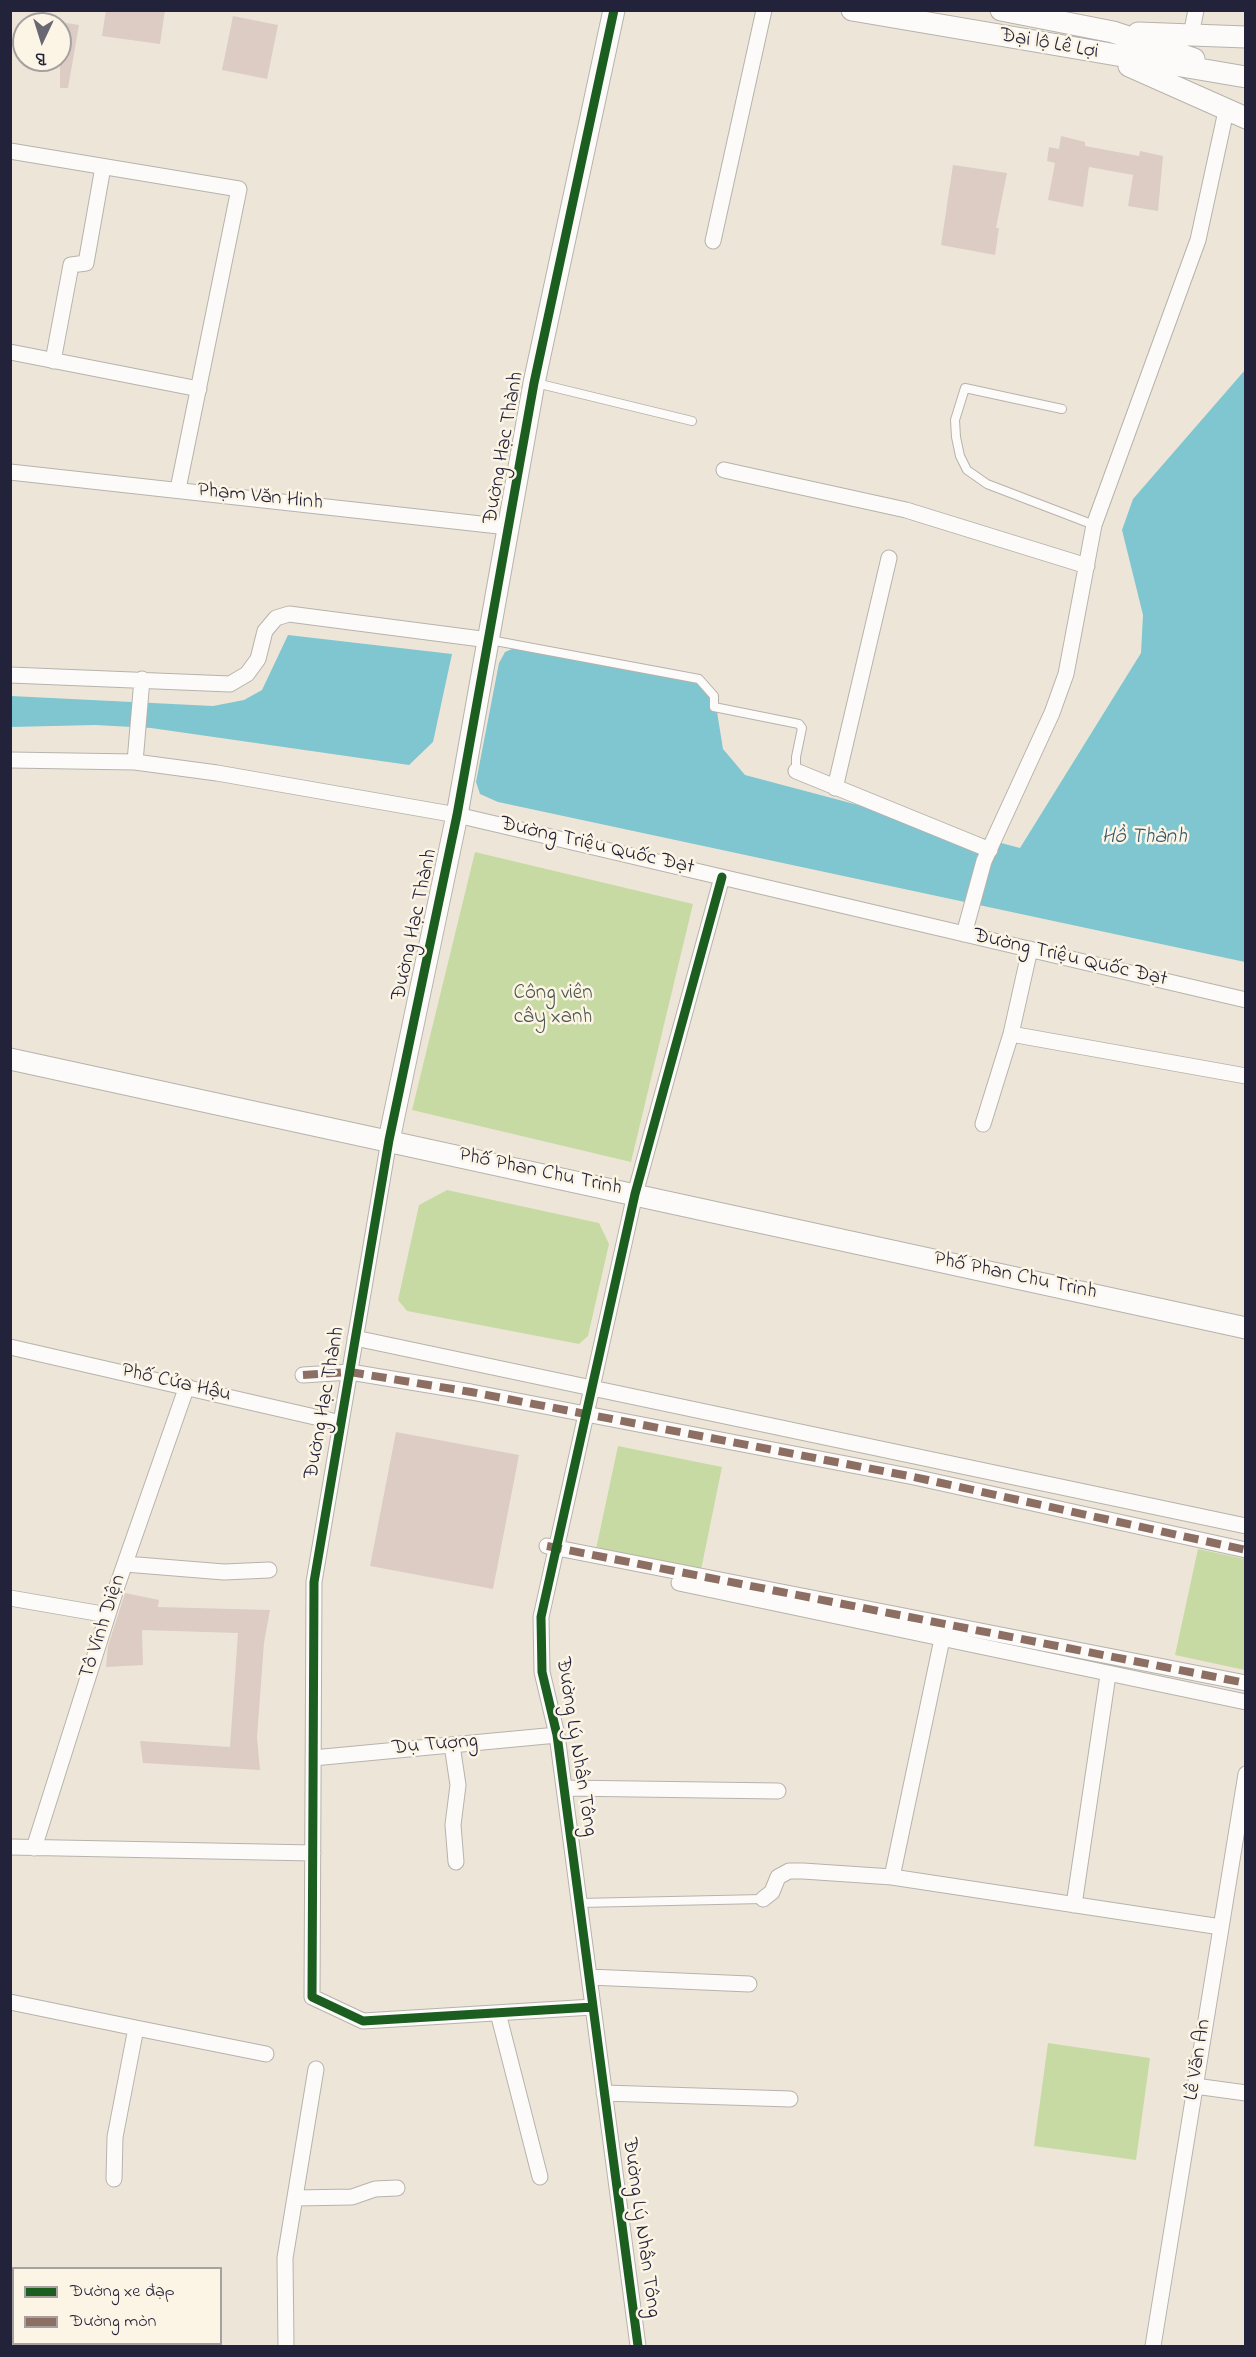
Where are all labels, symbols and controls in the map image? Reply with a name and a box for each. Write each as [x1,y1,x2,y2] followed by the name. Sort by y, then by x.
[12,12,72,72] north arrow
[998,24,1100,66] street label: Đại lộ Lê Lợi
[35,46,47,70] text: B
[479,370,531,526] street label: Đường Hạc Thành
[196,479,324,517] street label: Phạm Văn Hinh
[497,812,697,882] street label: Đường Triệu Quốc Đạt
[1101,825,1187,851] water label: Hồ Thành
[388,847,444,1003] street label: Đường Hạc Thành
[970,924,1170,994] street label: Đường Triệu Quốc Đạt
[513,982,593,1032] park label: Công viên cây xanh
[456,1143,624,1203] street label: Phố Phan Chu Trinh
[931,1247,1099,1307] street label: Phố Phan Chu Trinh
[300,1325,352,1481] street label: Đường Hạc Thành
[119,1359,233,1409] street label: Phố Cửa Hậu
[75,1572,133,1682] street label: Tô Vĩnh Diện
[548,1656,602,1838] street label: Đường Lý Nhân Tông
[391,1730,479,1762] street label: Dụ Tượng
[1180,2018,1218,2102] street label: Lê Văn An
[615,2137,665,2319] street label: Đường Lý Nhân Tông
[12,2267,222,2345] legend
[70,2279,175,2305] text: Đường xe đạp
[70,2309,157,2335] text: Đường mòn

